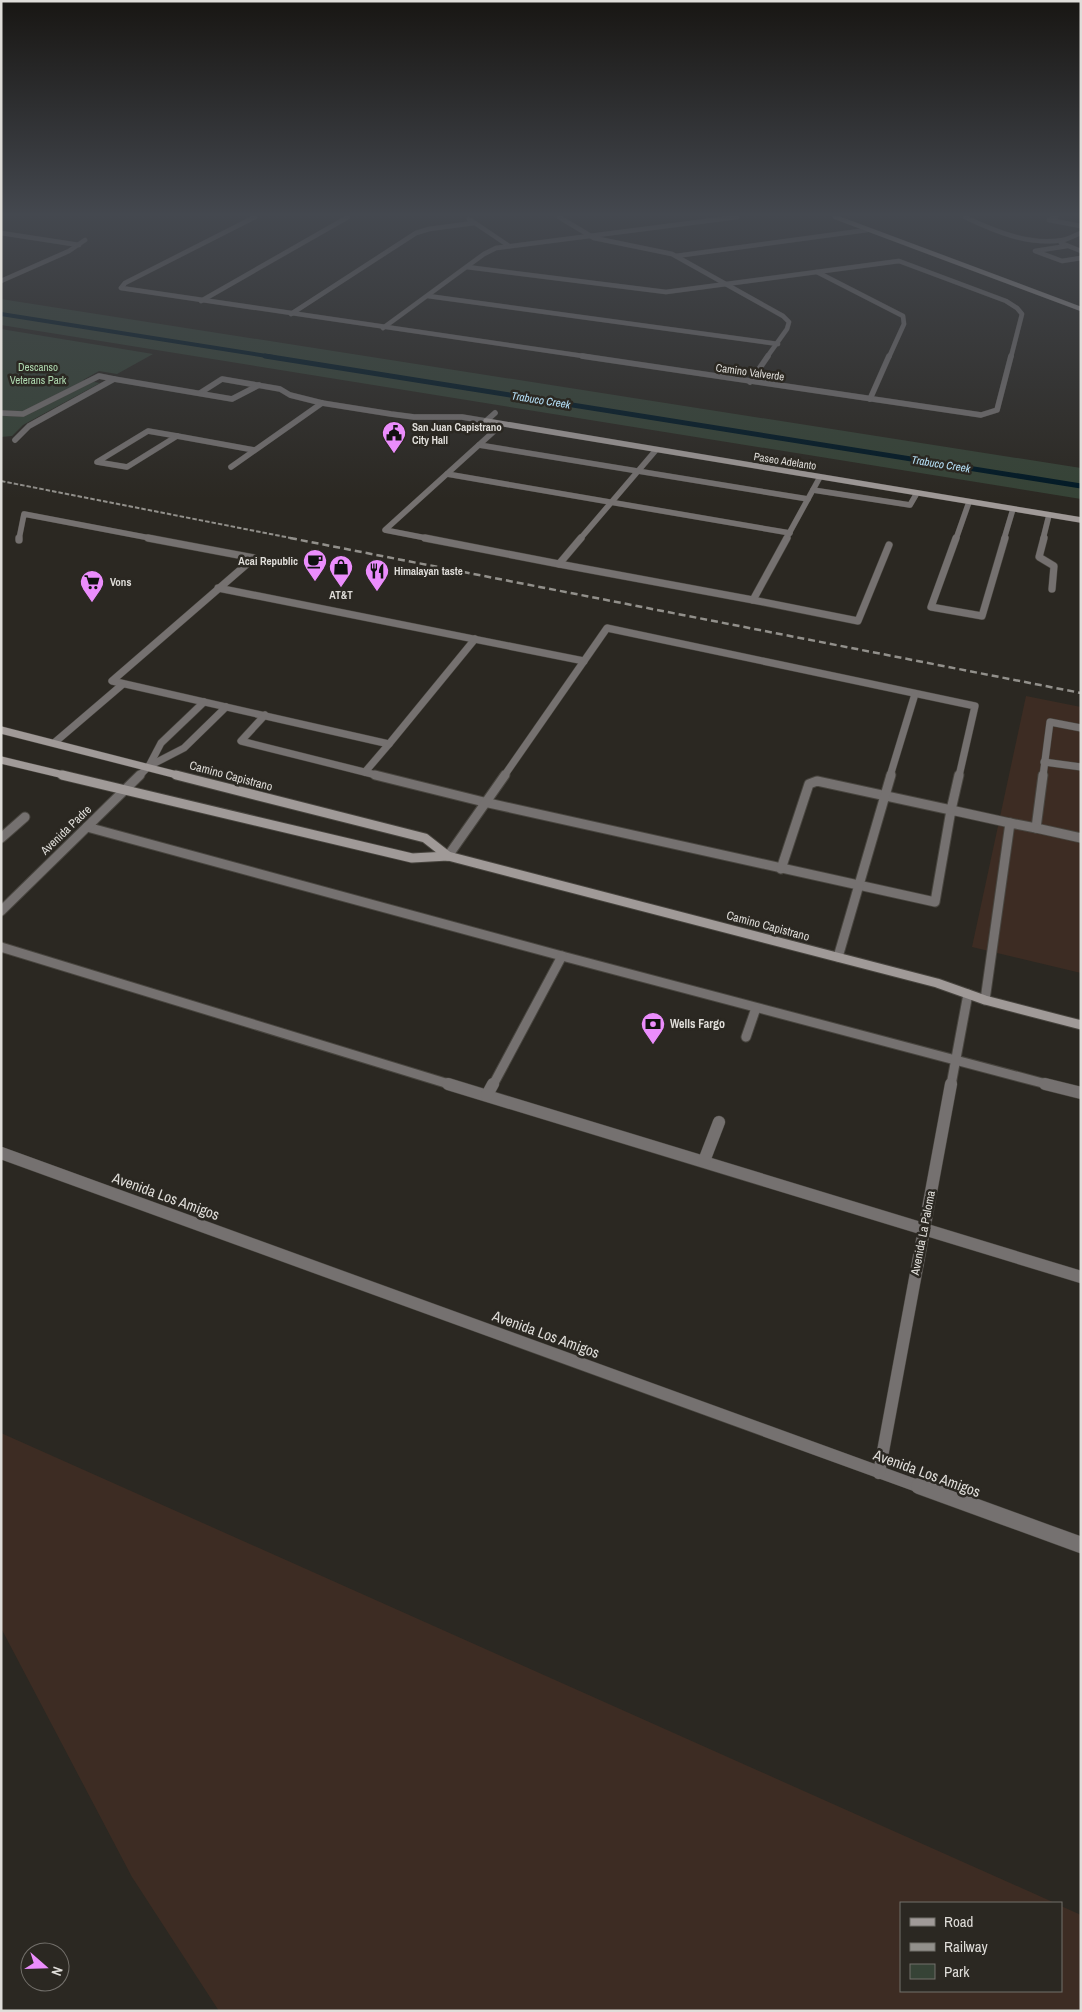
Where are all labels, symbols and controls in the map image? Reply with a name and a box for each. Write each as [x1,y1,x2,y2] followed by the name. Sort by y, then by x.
[10,360,67,387] park label: Descanso Veterans Park
[715,360,785,384] street label: Camino Valverde
[511,388,572,412] water label: Trabuco Creek
[381,420,407,454] public building icon: San Juan Capistrano City Hall
[412,420,502,447] place label: San Juan Capistrano City Hall
[753,449,817,473] street label: Paseo Adelanto
[911,452,972,476] water label: Trabuco Creek
[302,548,328,582] cafe icon: Acai Republic
[238,554,298,568] place label: Acai Republic
[328,554,354,588] shop icon: AT&T
[364,558,390,592] restaurant icon: Himalayan taste
[394,564,463,578] place label: Himalayan taste
[79,569,105,603] supermarket icon: Vons
[110,575,131,589] place label: Vons
[329,588,353,602] place label: AT&T
[188,757,274,795] street label: Camino Capistrano
[36,802,95,859] street label: Avenida Padre
[725,907,811,945] street label: Camino Capistrano
[640,1011,666,1045] bank icon: Wells Fargo
[670,1016,725,1032] place label: Wells Fargo
[109,1167,223,1225] street label: Avenida Los Amigos
[907,1189,939,1278] street label: Avenida La Paloma
[489,1305,603,1363] street label: Avenida Los Amigos
[870,1444,984,1502] street label: Avenida Los Amigos
[900,1902,1062,1992] legend
[944,1911,973,1932] text: Road
[944,1936,989,1957] text: Railway
[20,1942,70,1992] north arrow
[944,1961,970,1982] text: Park
[47,1964,67,1978] text: N

